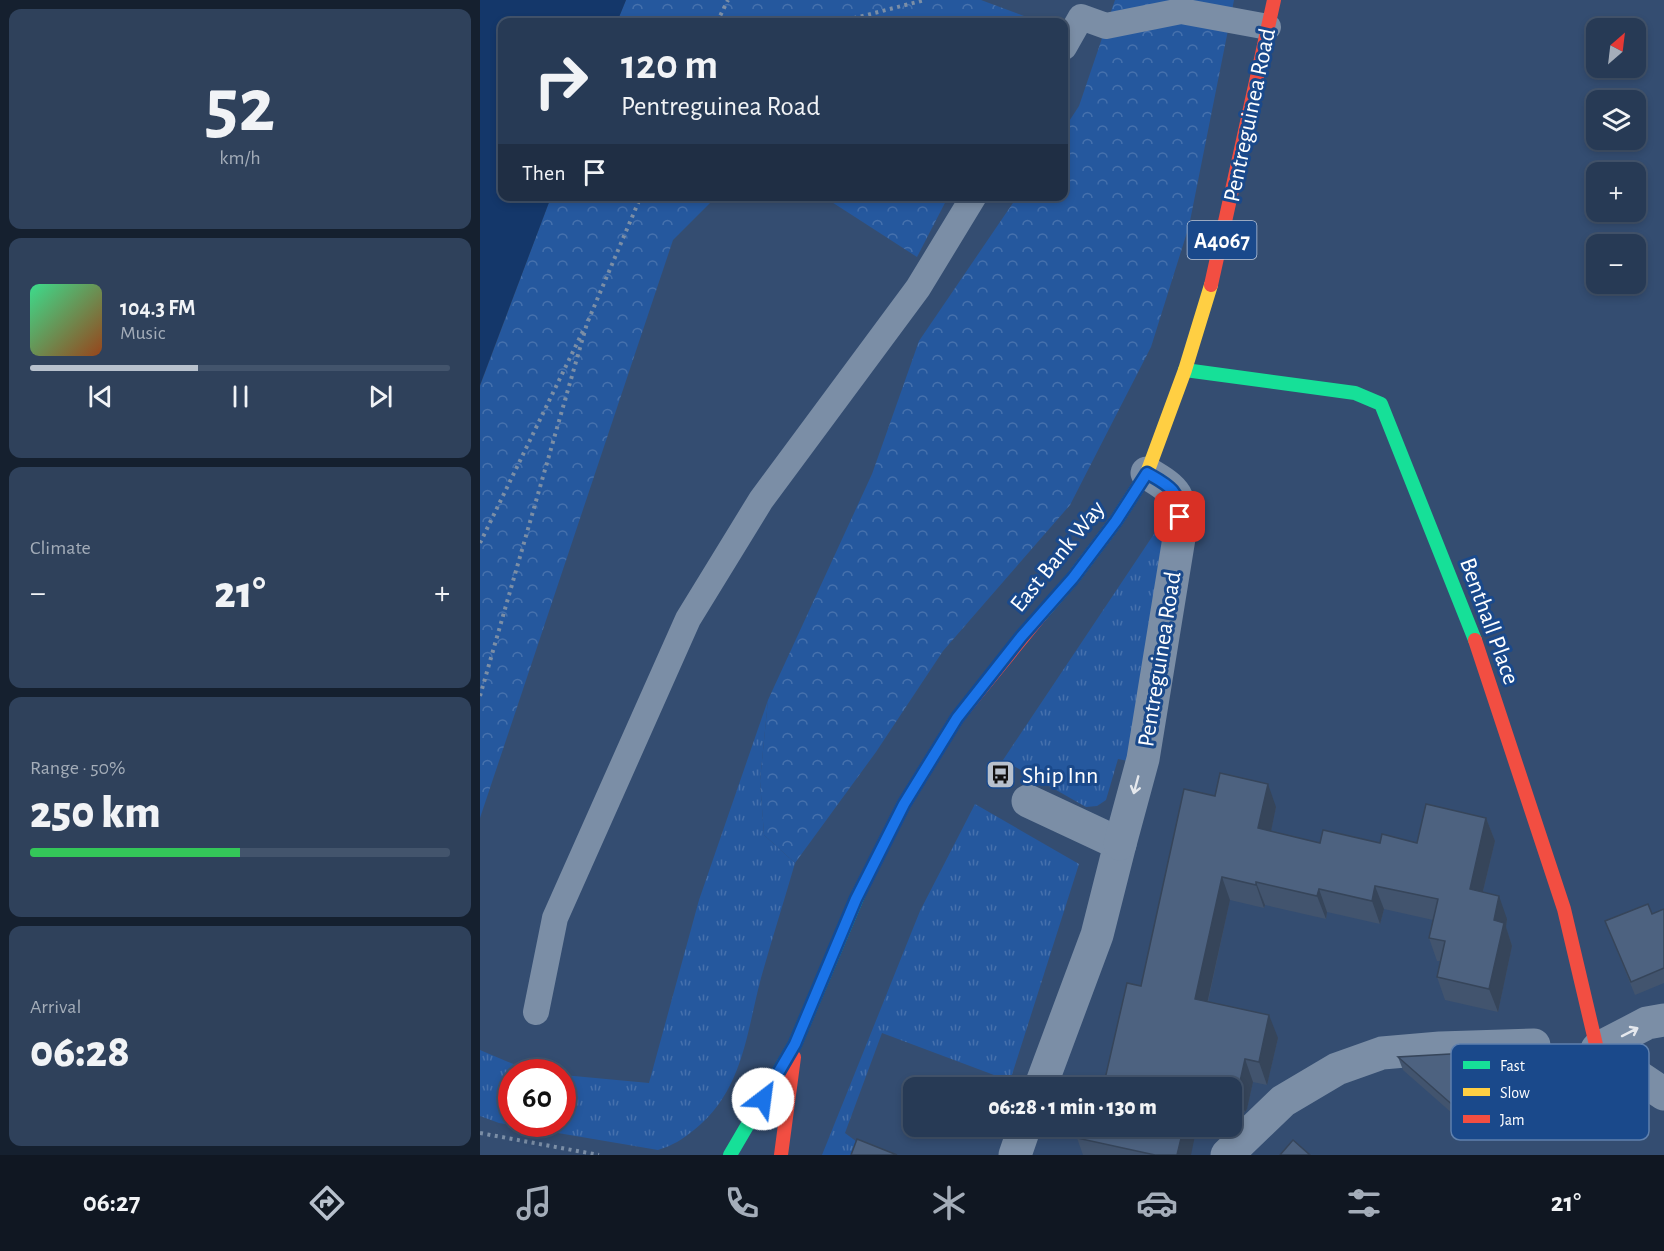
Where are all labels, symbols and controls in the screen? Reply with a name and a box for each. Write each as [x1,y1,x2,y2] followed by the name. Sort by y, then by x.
[1586,18,1646,78] north arrow
[1586,18,1646,294] map controls
[1220,26,1280,204] street label: Pentreguinea Road
[522,42,600,120] icon: right
[621,44,718,86] text: 120 m
[205,68,275,146] text: 52
[1586,90,1646,150] button: layers
[621,93,820,120] text: Pentreguinea Road
[219,148,261,168] text: km/h
[578,156,611,189] icon: arrive
[522,162,566,184] text: Then
[1586,162,1646,222] button: +
[1188,221,1257,259] road number: A4067
[1586,234,1646,294] button: −
[120,297,196,319] text: 104.3 FM
[120,323,166,343] text: Music
[84,380,117,413] icon: previous
[224,380,257,413] icon: pause
[364,380,397,413] icon: next
[1154,491,1205,542] pin
[1006,497,1110,617] street label: East Bank Way
[1163,500,1196,533] icon: arrive
[30,538,91,558] text: Climate
[1455,555,1523,688] street label: Benthall Place
[1134,570,1186,748] street label: Pentreguinea Road
[214,571,266,616] text: 21°
[30,577,46,610] text: −
[434,577,450,610] text: +
[30,758,126,778] text: Range · 50%
[985,759,1017,791] bus stop icon: Ship Inn
[1022,764,1098,788] place label: Ship Inn
[1130,775,1141,794] one-way arrow
[30,791,161,836] text: 250 km
[30,997,81,1017] text: Arrival
[1620,1026,1638,1037] one-way arrow
[30,1030,130,1075] text: 06:28
[1451,1044,1649,1140] legend
[1500,1058,1525,1074] text: Fast
[498,1059,576,1137] speed limit sign: 60
[731,1067,795,1131] position arrow
[1500,1085,1530,1101] text: Slow
[988,1096,1157,1118] text: 06:28 · 1 min · 130 m
[1500,1112,1525,1128] text: Jam
[306,1182,348,1224] icon: directions
[513,1182,555,1224] icon: music
[721,1182,763,1224] icon: phone
[928,1182,970,1224] icon: climate
[1136,1182,1178,1224] icon: car
[1343,1182,1385,1224] icon: filters
[83,1189,140,1216] text: 06:27
[1551,1189,1581,1216] text: 21°

